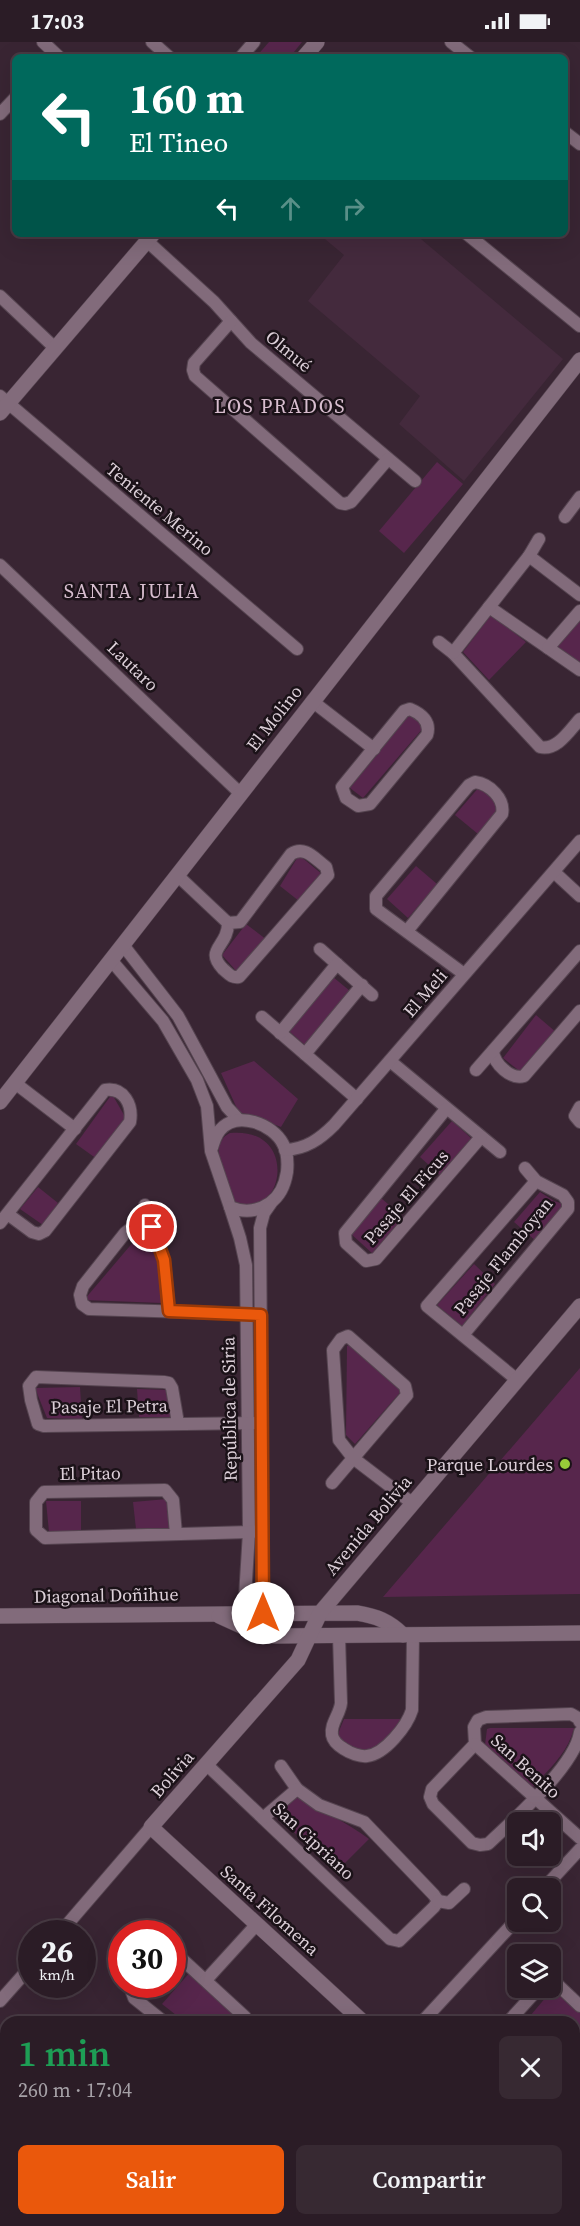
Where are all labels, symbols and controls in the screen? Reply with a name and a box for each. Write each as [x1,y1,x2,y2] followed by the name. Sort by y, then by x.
[30,6,84,36] text: 17:03
[129,69,244,127] text: 160 m
[30,78,108,156] icon: left
[129,124,228,161] text: El Tineo
[211,192,244,225] icon: left
[274,192,307,225] icon: ahead
[337,192,370,225] icon: right
[260,324,318,378] street label: Olmué
[214,392,346,420] district label: LOS PRADOS
[101,457,219,561] street label: Teniente Merino
[64,577,200,605] district label: SANTA JULIA
[102,635,164,697] street label: Lautaro
[240,680,308,756] street label: El Molino
[397,964,453,1022] street label: El Meli
[358,1144,454,1250] street label: Pasaje El Ficus
[448,1192,558,1320] street label: Pasaje Flamboyan
[126,1201,177,1252] pin
[135,1210,168,1243] icon: arrive
[215,1336,243,1482] street label: República de Siria
[50,1392,169,1420] street label: Pasaje El Petra
[427,1452,553,1477] place label: Parque Lourdes
[558,1457,572,1471] marker: Parque Lourdes
[59,1460,121,1486] street label: El Pitao
[319,1469,418,1580] street label: Avenida Bolivia
[33,1581,179,1609] street label: Diagonal Doñihue
[231,1581,295,1645] position arrow
[486,1728,566,1804] street label: San Benito
[144,1744,200,1803] street label: Bolivia
[268,1797,360,1885] street label: San Cipriano
[507,1812,561,1998] map controls
[507,1812,561,1866] button: sound
[215,1859,325,1962] street label: Santa Filomena
[507,1878,561,1932] button: search
[108,1920,186,1998] speed limit sign: 30
[41,1931,73,1972] text: 26
[507,1944,561,1998] button: layers
[39,1964,75,1985] text: km/h
[18,2029,110,2078] text: 1 min
[499,2036,562,2099] button: close
[18,2076,132,2104] text: 260 m · 17:04
[18,2145,284,2214] button: Salir
[296,2145,562,2214] button: Compartir

